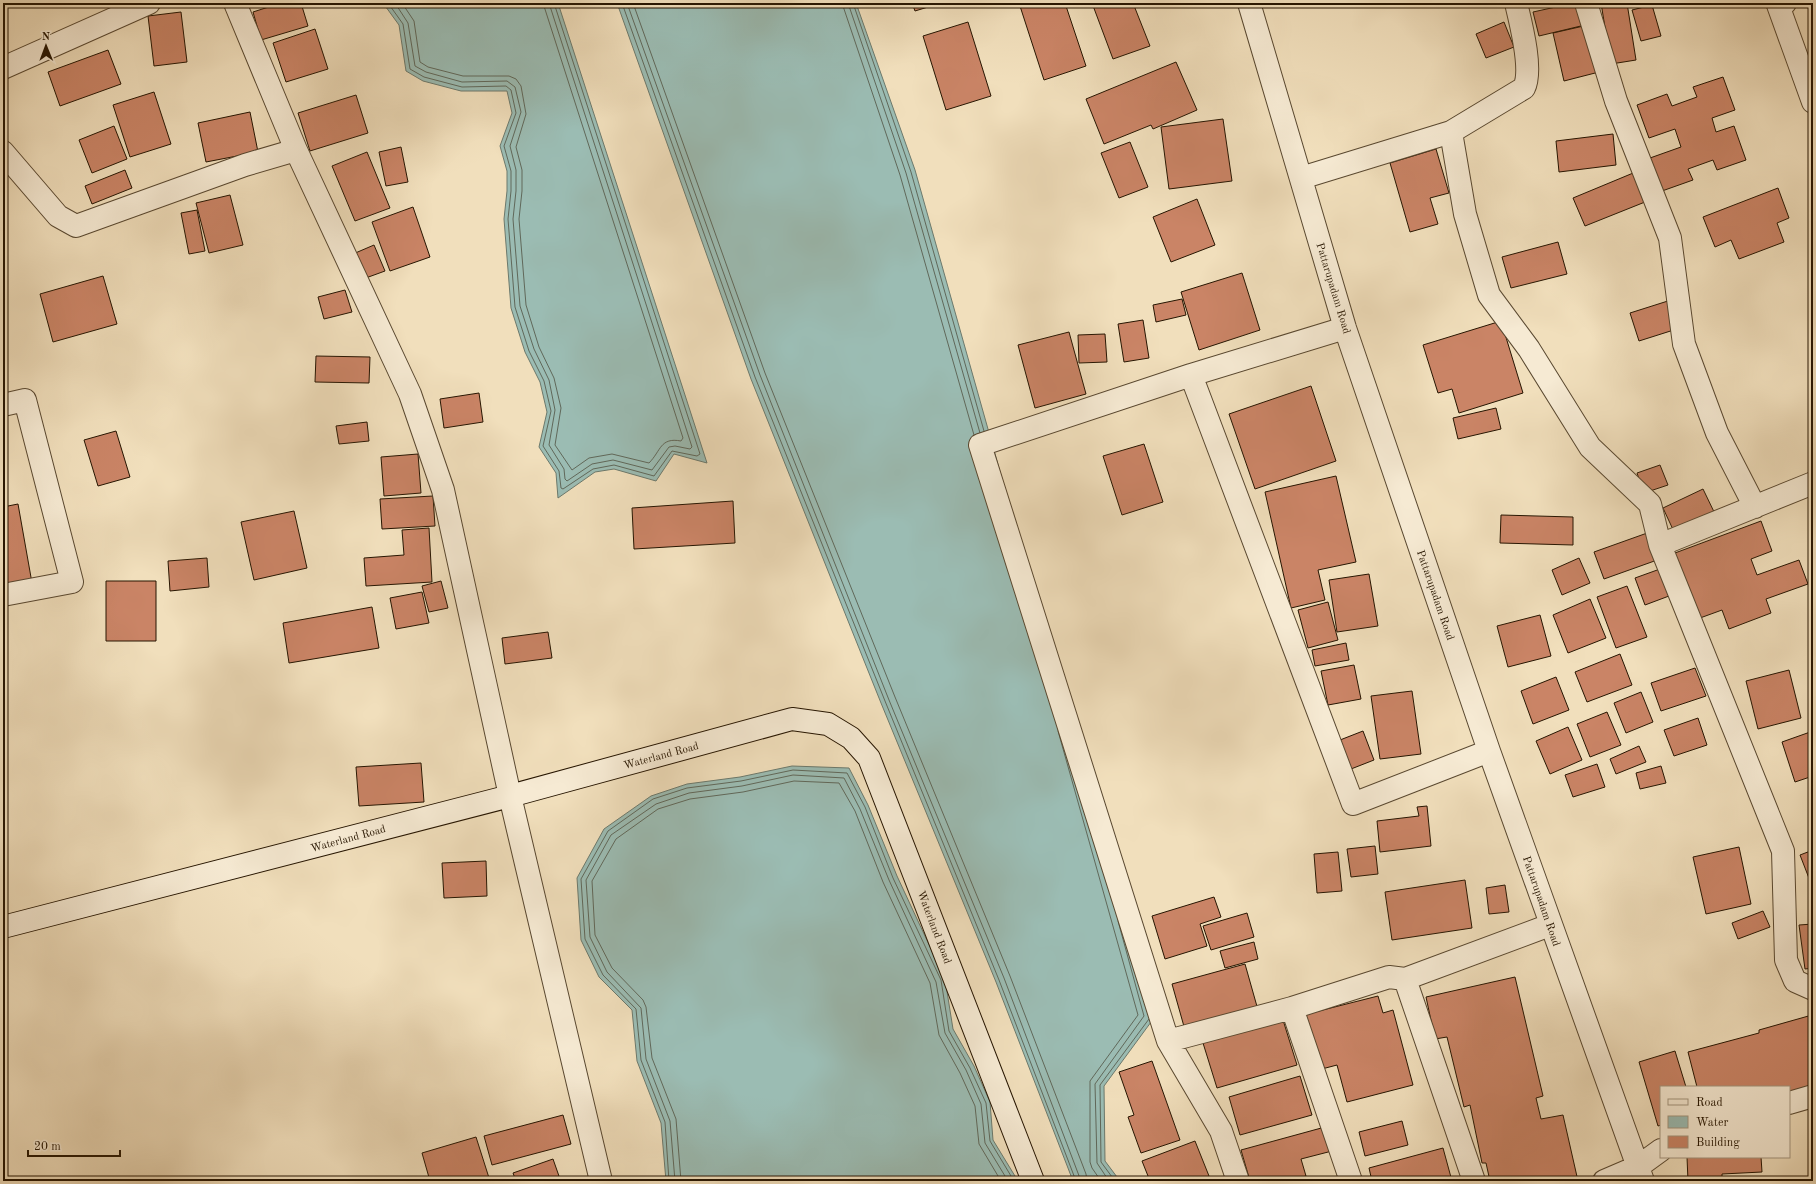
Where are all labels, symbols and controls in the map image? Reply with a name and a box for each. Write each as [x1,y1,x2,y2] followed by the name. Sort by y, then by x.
[26,26,66,66] north arrow
[42,32,51,43] text: N
[1313,242,1352,336] street label: Pattarupadam Road
[1414,549,1455,642] street label: Pattarupadam Road
[623,741,700,772] street label: Waterland Road
[310,824,387,855] street label: Waterland Road
[1520,855,1561,948] street label: Pattarupadam Road
[915,889,953,966] street label: Waterland Road
[1660,1086,1790,1158] legend
[1696,1097,1723,1109] text: Road
[1696,1117,1729,1129] text: Water
[28,1132,120,1158] scale bar
[1696,1137,1740,1149] text: Building
[34,1141,61,1153] text: 20 m

